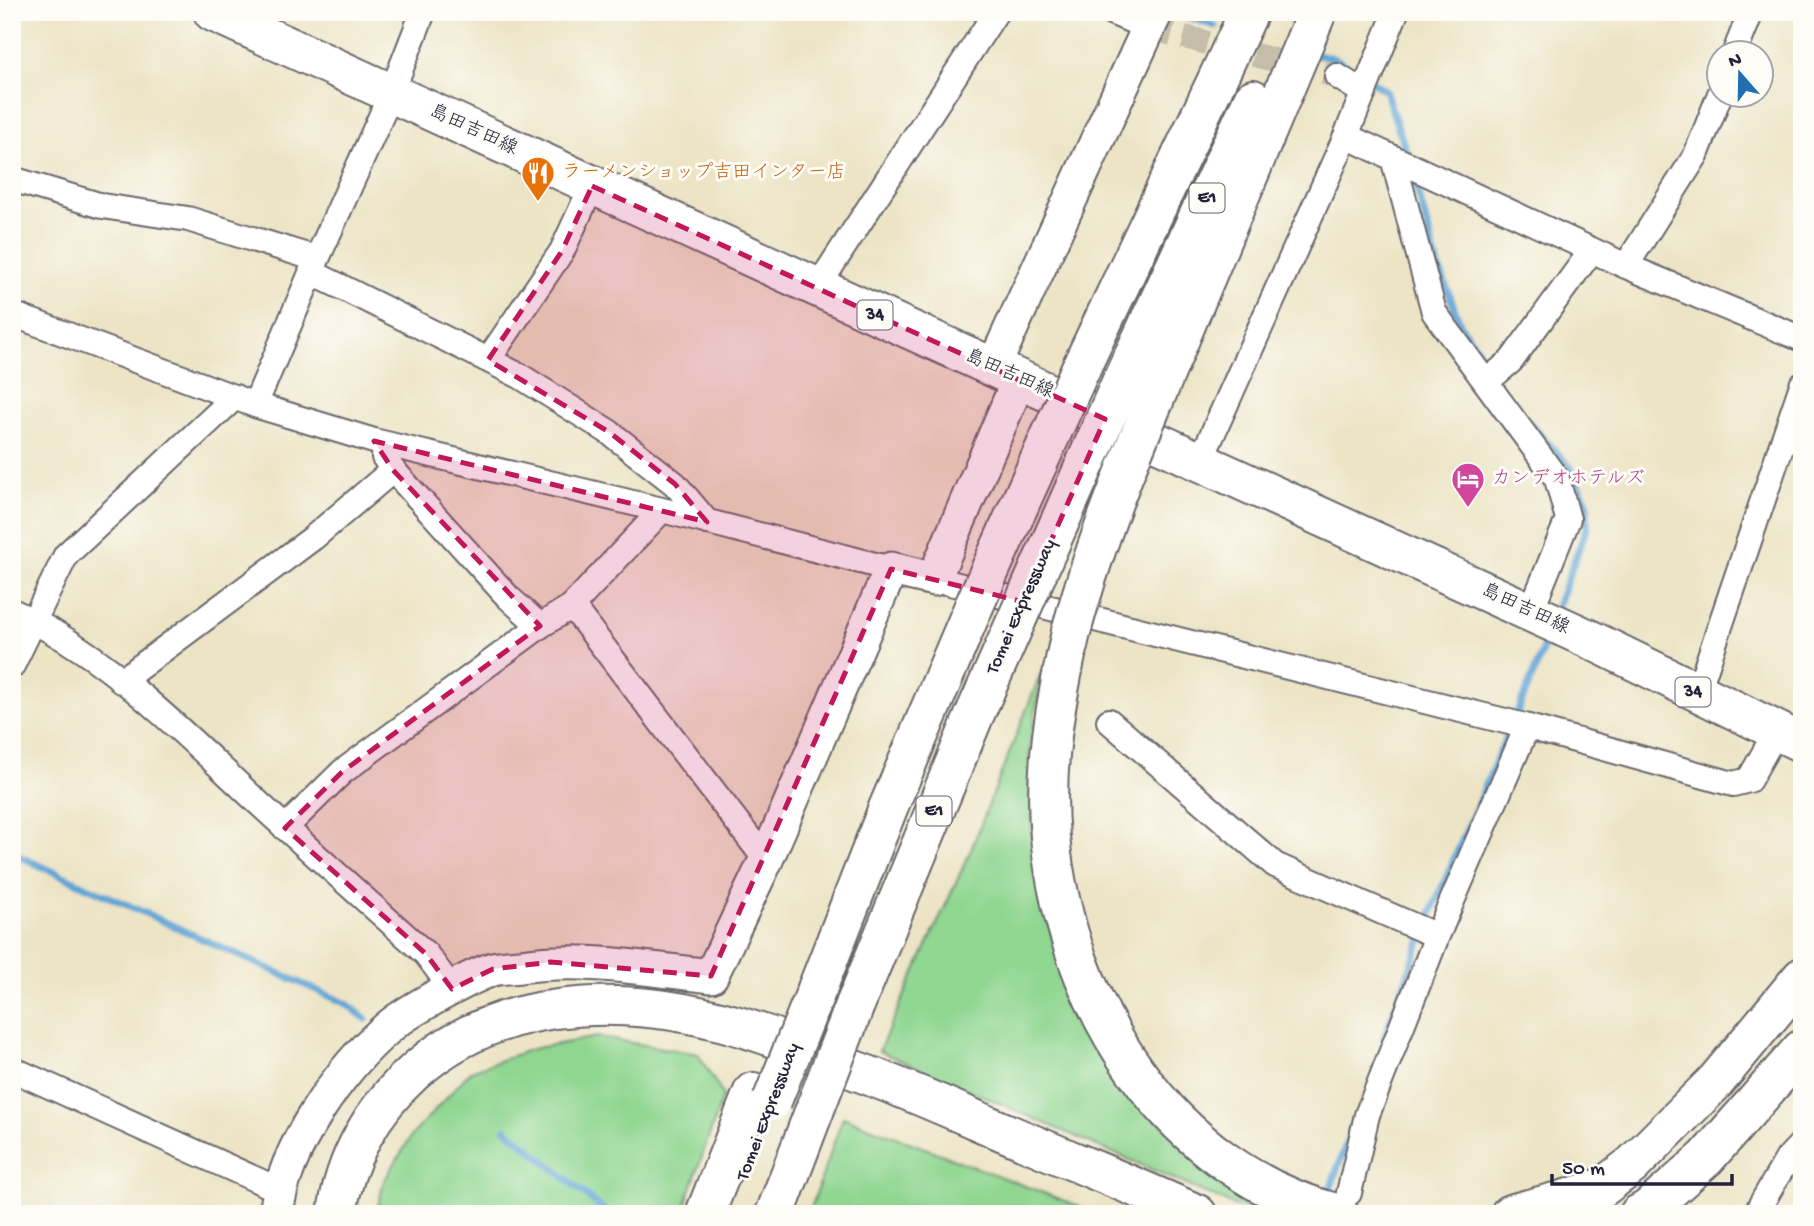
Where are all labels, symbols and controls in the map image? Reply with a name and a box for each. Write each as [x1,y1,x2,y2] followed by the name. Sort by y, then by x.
[1706,38,1776,108] north arrow
[1726,48,1745,74] text: N
[425,100,521,162] street label: 島田吉田線
[519,154,557,203] restaurant icon: ラーメンショップ吉田インター店
[562,161,845,185] place label: ラーメンショップ吉田インター店
[1190,183,1224,212] road number: E1
[858,300,892,330] road number: 34
[961,344,1057,405] street label: 島田吉田線
[1449,460,1487,509] hotel icon: カンデオホテルズ
[1492,468,1644,491] place label: カンデオホテルズ
[982,535,1062,679] street label: Tomei Expressway
[1477,579,1573,641] street label: 島田吉田線
[1676,678,1710,706] road number: 34
[916,796,951,826] road number: E1
[732,1039,806,1185] street label: Tomei Expressway
[1552,1142,1732,1186] scale bar
[1562,1158,1605,1183] text: 50 m

